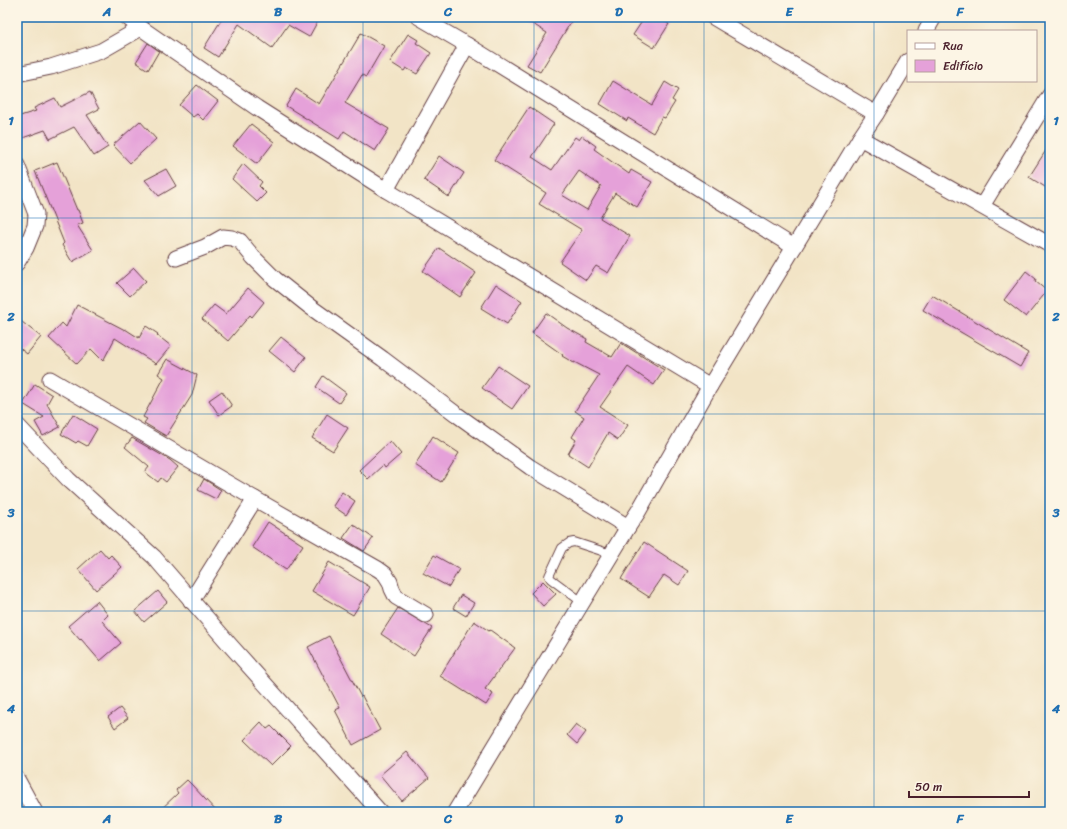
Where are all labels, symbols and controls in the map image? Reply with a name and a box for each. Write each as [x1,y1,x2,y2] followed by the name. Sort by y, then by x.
[102,0,111,23] text: A
[274,0,283,23] text: B
[443,0,453,23] text: C
[615,0,623,23] text: D
[785,0,794,23] text: E
[955,0,964,23] text: F
[907,30,1037,82] legend
[943,35,964,57] text: Rua
[943,55,983,77] text: Edifício
[8,109,14,132] text: 1
[1053,109,1059,132] text: 1
[6,305,15,328] text: 2
[1051,305,1060,328] text: 2
[6,501,15,524] text: 3
[1051,501,1060,524] text: 3
[6,697,16,720] text: 4
[1051,697,1061,720] text: 4
[909,773,1029,799] scale bar
[915,776,942,798] text: 50 m
[102,807,111,829] text: A
[274,807,283,829] text: B
[443,807,453,829] text: C
[615,807,623,829] text: D
[785,807,794,829] text: E
[955,807,964,829] text: F

